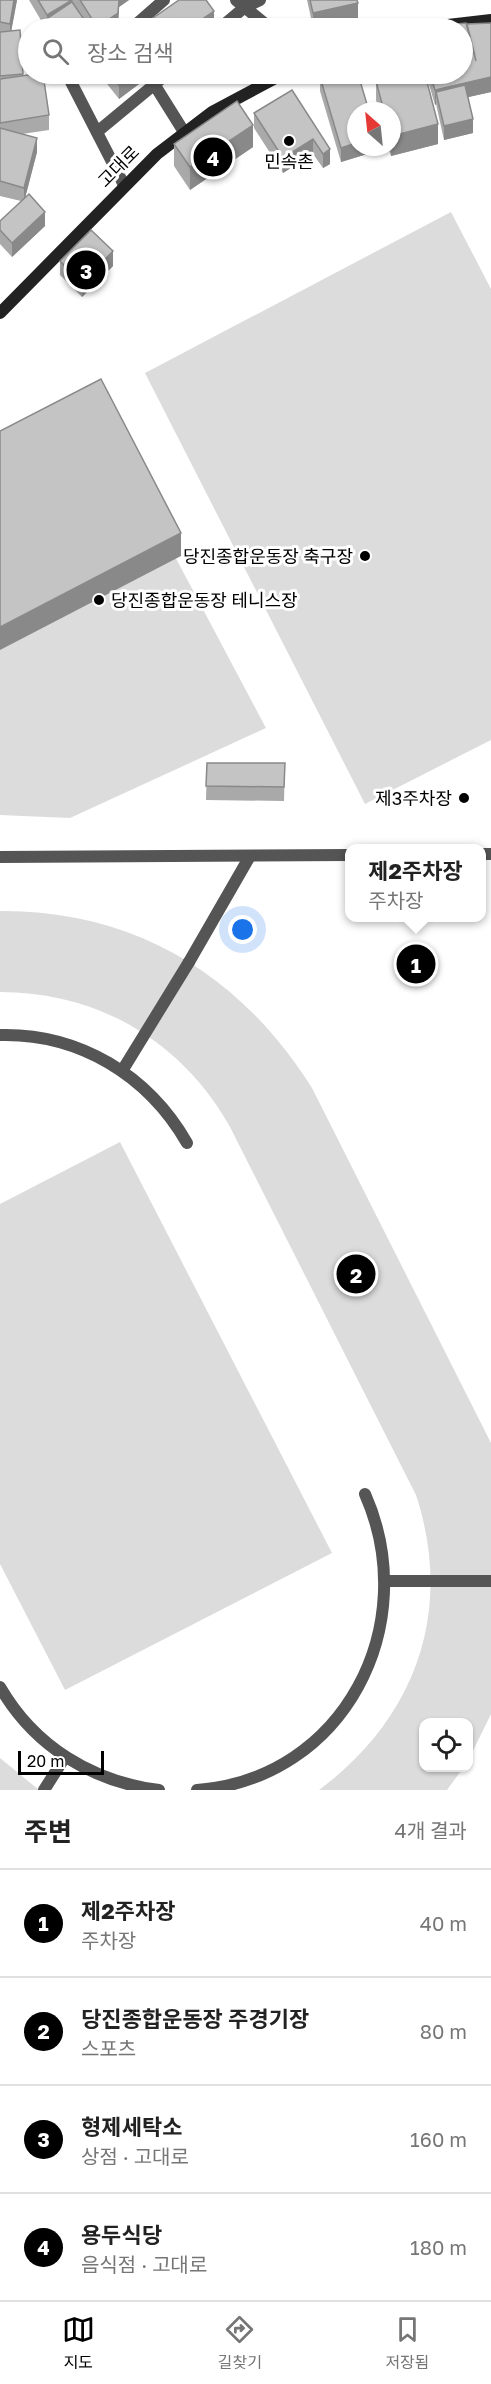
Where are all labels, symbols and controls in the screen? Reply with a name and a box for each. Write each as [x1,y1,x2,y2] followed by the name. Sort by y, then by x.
[18,18,473,84] search box
[39,35,72,68] icon: search
[87,39,173,66] text: 장소 검색
[347,102,401,156] north arrow
[194,134,232,180] pin: 4
[282,134,296,148] marker: 민속촌
[93,141,143,191] street label: 고대로
[264,150,314,172] place label: 민속촌
[66,248,106,292] pin: 3
[183,545,353,567] place label: 당진종합운동장 축구장
[358,549,372,563] marker: 당진종합운동장 축구장
[111,589,298,611] place label: 당진종합운동장 테니스장
[92,593,106,607] marker: 당진종합운동장 테니스장
[375,787,452,809] place label: 제3주차장
[457,791,471,805] marker: 제3주차장
[345,844,486,922] popup
[368,857,463,884] text: 제2주차장
[368,888,424,912] text: 주차장
[228,915,257,944] your location
[396,942,436,986] pin: 1
[336,1252,376,1296] pin: 2
[419,1718,473,1772] map controls
[419,1718,473,1772] button: locate
[18,1748,104,1776] scale bar
[27,1751,64,1771] text: 20 m
[24,1816,72,1847] text: 주변
[395,1818,467,1842] text: 4개 결과
[81,1897,175,1924] text: 제2주차장
[38,1911,49,1935] text: 1
[420,1911,467,1935] text: 40 m
[81,1928,136,1952] text: 주차장
[81,2005,309,2032] text: 당진종합운동장 주경기장
[37,2019,50,2043] text: 2
[420,2019,467,2043] text: 80 m
[81,2036,136,2060] text: 스포츠
[81,2113,182,2140] text: 형제세탁소
[37,2127,50,2151] text: 3
[410,2127,467,2151] text: 160 m
[81,2144,189,2168] text: 상점 · 고대로
[81,2221,162,2248] text: 용두식당
[37,2235,50,2259] text: 4
[410,2235,467,2259] text: 180 m
[81,2252,207,2276] text: 음식점 · 고대로
[62,2313,95,2373] tab: 지도
[218,2313,262,2373] tab: 길찾기
[385,2313,429,2373] tab: 저장됨

